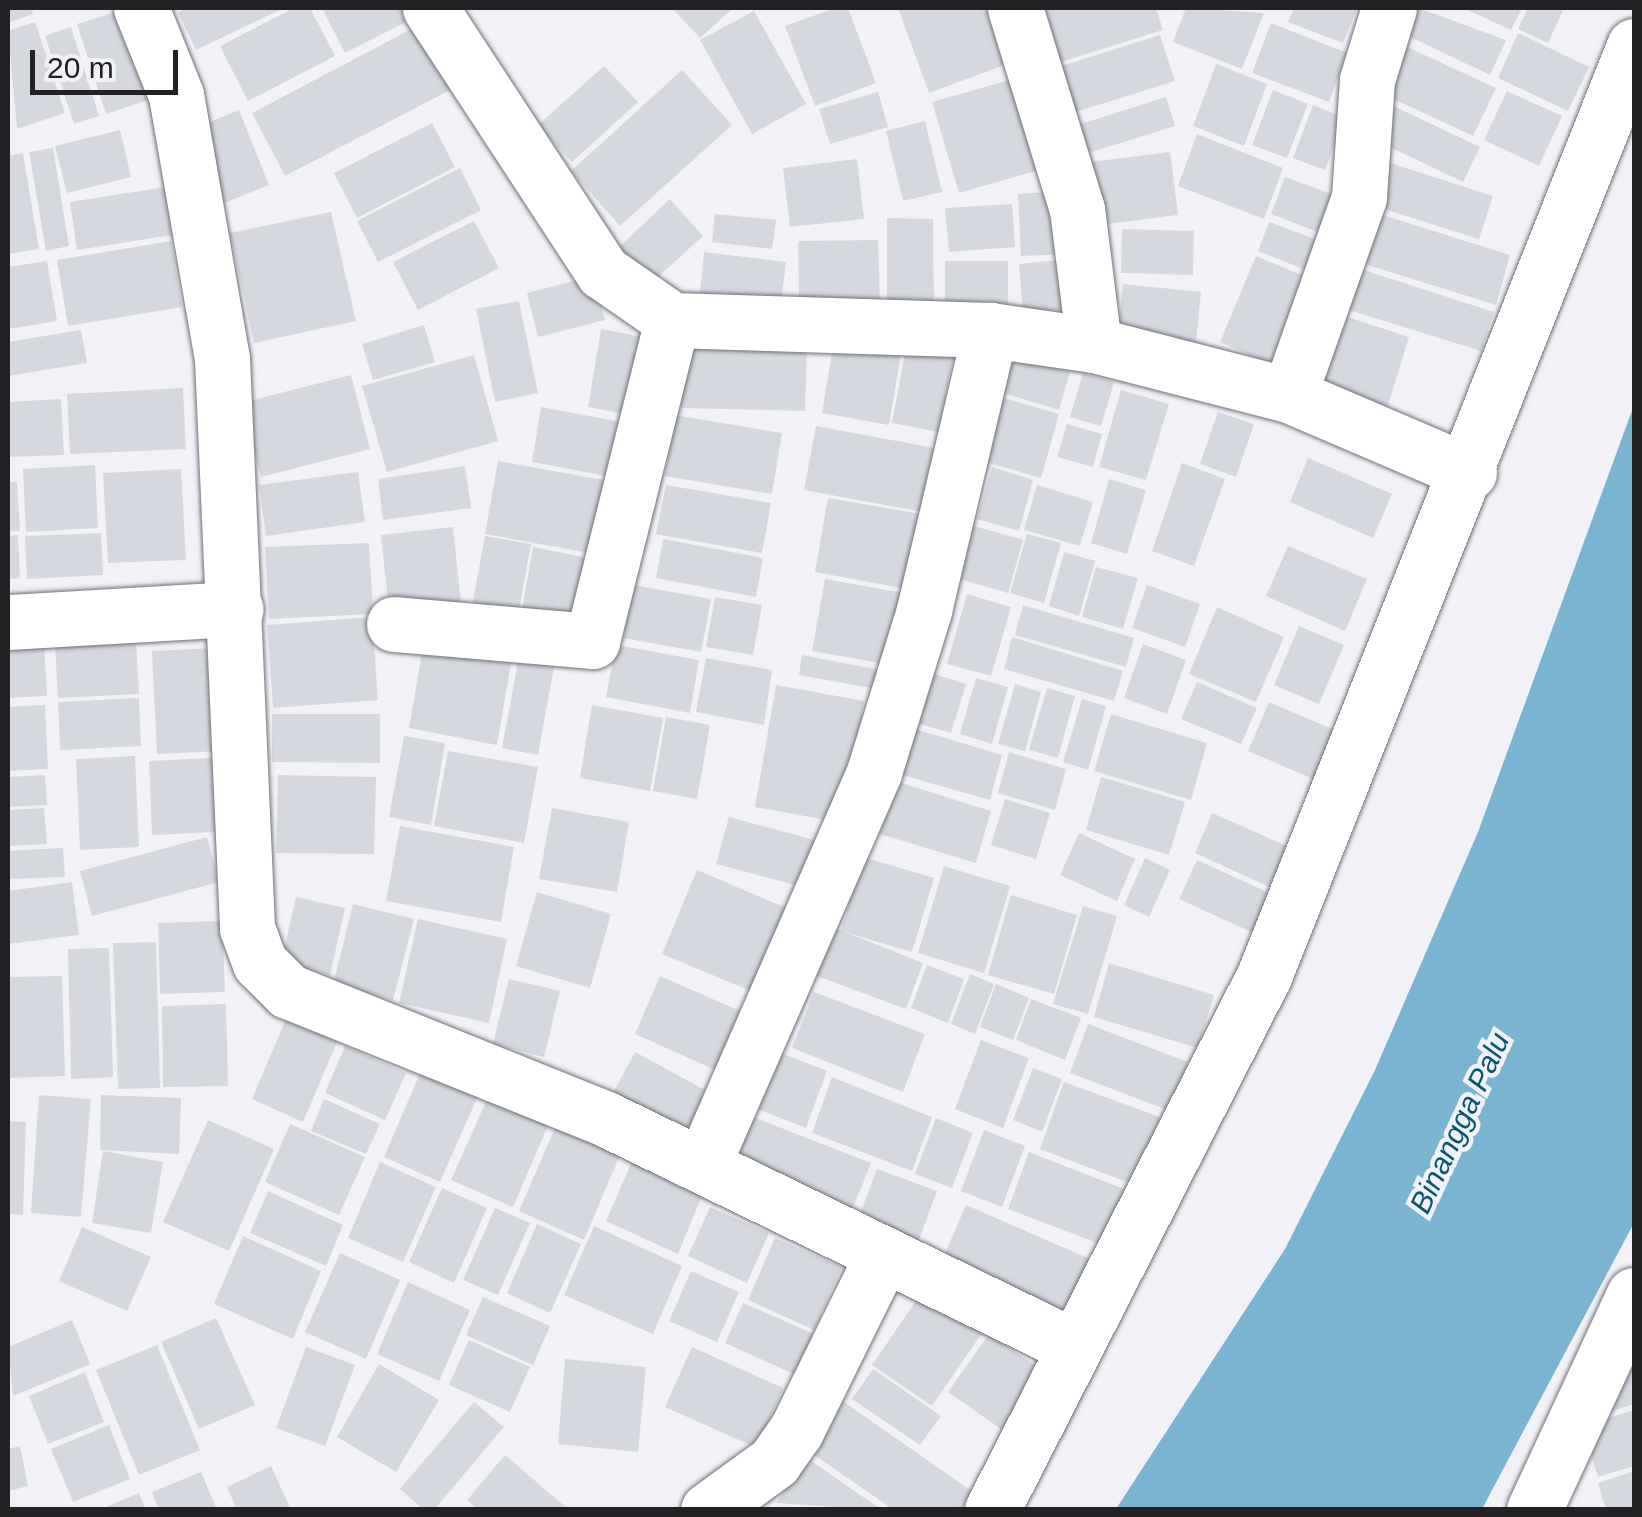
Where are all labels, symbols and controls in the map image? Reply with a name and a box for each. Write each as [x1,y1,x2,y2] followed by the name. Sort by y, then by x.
[35,30,182,92] scale bar
[47,51,114,84] text: 20 m
[1402,1027,1518,1219] water label: Binangga Palu

